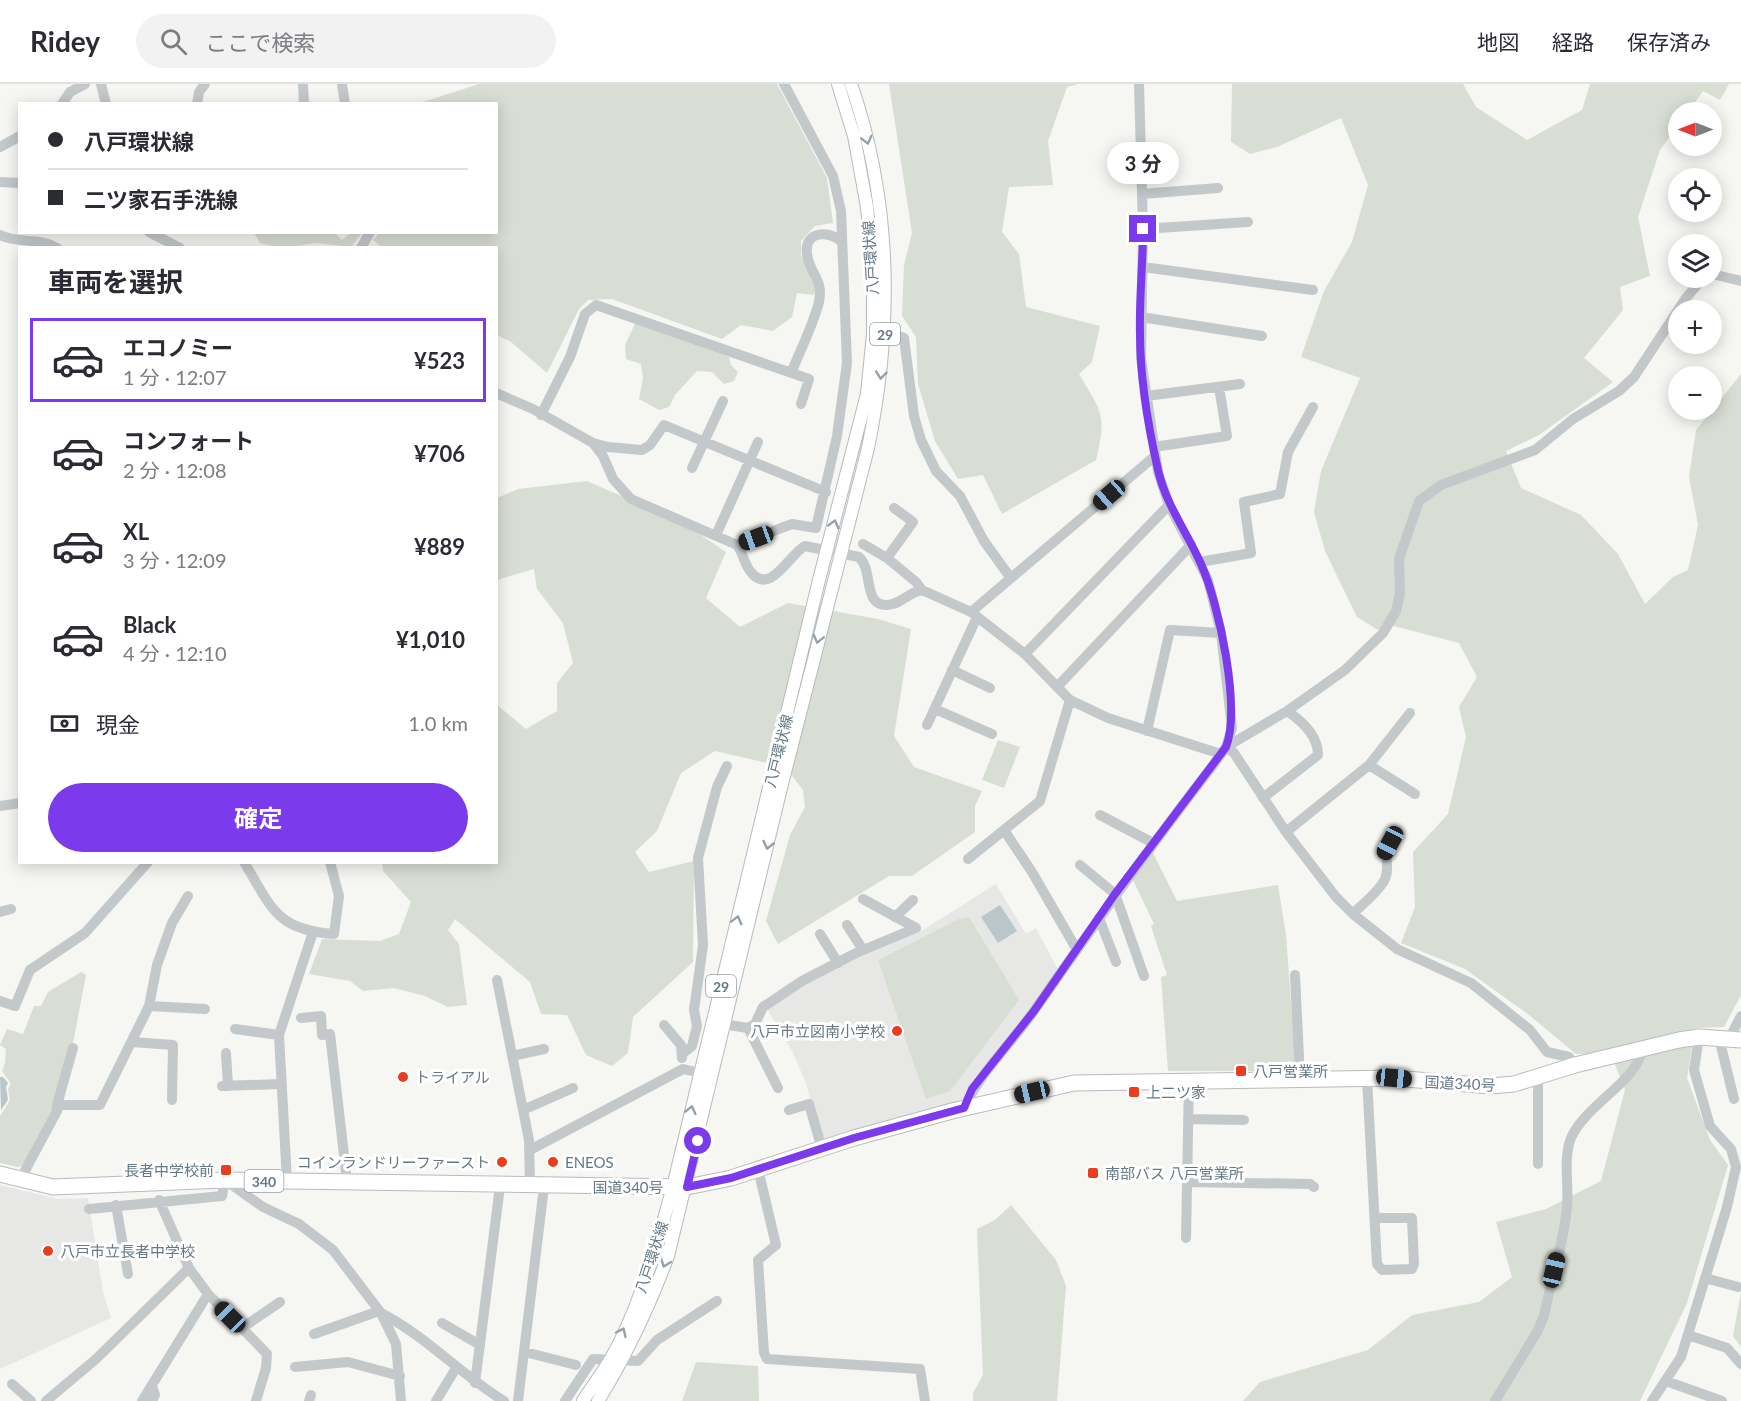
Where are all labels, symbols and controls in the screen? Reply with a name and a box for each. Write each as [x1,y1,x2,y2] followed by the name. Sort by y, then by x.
[136,14,556,68] search box
[30,24,100,58] text: Ridey
[157,25,190,58] icon: search
[205,29,315,56] text: ここで検索
[1477,29,1519,54] text: 地図
[1552,29,1594,54] text: 経路
[1627,29,1711,54] text: 保存済み
[1668,102,1722,156] north arrow
[1668,102,1722,420] map controls
[84,128,194,155] text: 八戸環状線
[860,134,872,145] one-way arrow
[1107,142,1179,184] callout: 3 分
[1125,151,1161,175] text: 3 分
[1668,168,1722,222] button: locate
[84,186,238,213] text: 二ツ家石手洗線
[1129,215,1156,242] route end
[858,220,882,296] street label: 八戸環状線
[1668,234,1722,288] button: layers
[48,265,183,298] text: 車両を選択
[1668,300,1722,354] button: +
[870,323,900,345] road number: 29
[51,333,105,387] icon: car
[123,334,233,361] text: エコノミー
[414,347,465,374] text: ¥523
[123,365,227,389] text: 1 分 · 12:07
[1668,366,1722,420] button: −
[875,371,888,380] one-way arrow
[51,426,105,480] icon: car
[123,427,254,454] text: コンフォート
[414,440,465,467] text: ¥706
[123,458,227,482] text: 2 分 · 12:08
[1090,476,1128,514] car
[123,518,149,545] text: XL
[51,519,105,573] icon: car
[827,519,840,529] one-way arrow
[736,523,776,553] car
[414,533,465,560] text: ¥889
[123,548,227,572] text: 3 分 · 12:09
[123,611,176,638] text: Black
[51,612,105,666] icon: car
[396,626,465,653] text: ¥1,010
[813,634,826,644] one-way arrow
[123,641,227,665] text: 4 分 · 12:10
[48,707,81,740] icon: cash
[96,711,140,738] text: 現金
[408,711,468,735] text: 1.0 km
[760,712,796,790] street label: 八戸環状線
[48,783,468,852] button: 確定
[1374,823,1406,863] car
[762,840,775,850] one-way arrow
[730,916,743,926] one-way arrow
[706,975,736,997] road number: 29
[750,1022,885,1040] place label: 八戸市立図南小学校
[890,1024,904,1038] marker: 八戸市立図南小学校
[1253,1062,1328,1080] place label: 八戸営業所
[1234,1064,1248,1078] marker: 八戸営業所
[1375,1067,1413,1089] car
[415,1068,490,1086] place label: トライアル
[396,1070,410,1084] marker: トライアル
[1424,1072,1496,1094] street label: 国道340号
[1012,1079,1052,1105] car
[1146,1083,1206,1101] place label: 上二ツ家
[1127,1085,1141,1099] marker: 上二ツ家
[684,1105,697,1115] one-way arrow
[684,1127,711,1154] route start
[297,1153,490,1171] place label: コインランドリーファースト
[565,1153,614,1171] place label: ENEOS
[495,1155,509,1169] marker: コインランドリーファースト
[546,1155,560,1169] marker: ENEOS
[124,1161,214,1179] place label: 長者中学校前
[219,1163,233,1177] marker: 長者中学校前
[1105,1164,1244,1182] place label: 南部バス 八戸営業所
[1086,1166,1100,1180] marker: 南部バス 八戸営業所
[244,1170,284,1192] road number: 340
[592,1178,664,1196] street label: 国道340号
[631,1219,671,1295] street label: 八戸環状線
[60,1242,195,1260] place label: 八戸市立長者中学校
[41,1244,55,1258] marker: 八戸市立長者中学校
[1541,1250,1567,1290] car
[660,1258,673,1268] one-way arrow
[211,1298,249,1336] car
[615,1328,627,1339] one-way arrow

